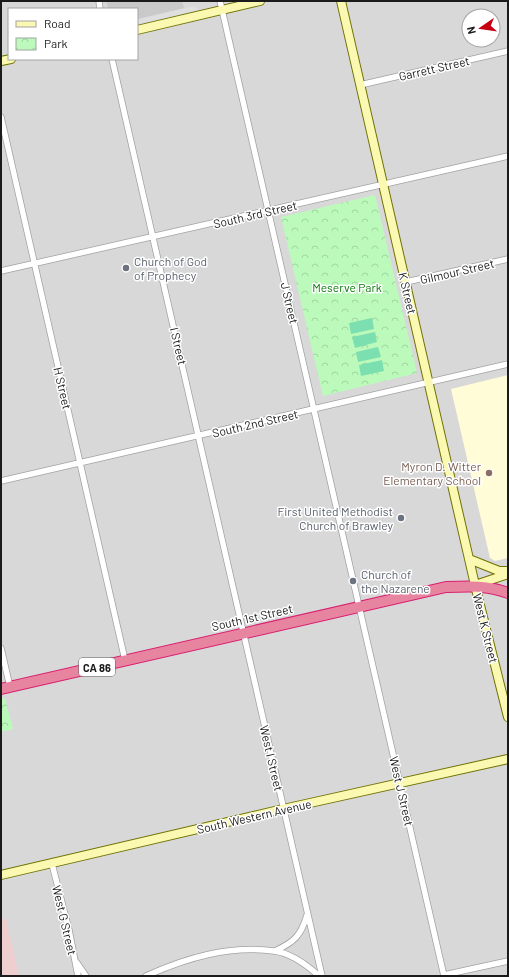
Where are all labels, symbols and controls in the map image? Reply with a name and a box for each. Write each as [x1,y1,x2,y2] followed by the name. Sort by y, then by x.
[8,8,138,60] legend
[461,8,501,48] north arrow
[44,16,71,30] text: Road
[464,25,478,35] text: N
[44,36,68,50] text: Park
[397,53,471,83] street label: Garrett Street
[212,198,298,230] street label: South 3rd Street
[134,254,207,282] place label: Church of God of Prophecy
[419,256,495,286] street label: Gilmour Street
[121,263,131,273] marker: Church of God of Prophecy
[396,271,420,315] street label: K Street
[312,280,382,294] park label: Meserve Park
[278,281,302,325] street label: J Street
[168,326,190,366] street label: I Street
[51,365,75,411] street label: H Street
[211,406,299,440] street label: South 2nd Street
[383,459,482,487] place label: Myron D. Witter Elementary School
[484,468,494,478] marker: Myron D. Witter Elementary School
[277,504,393,532] place label: First United Methodist Church of Brawley
[396,513,406,523] marker: First United Methodist Church of Brawley
[361,567,430,595] place label: Church of the Nazarene
[348,576,358,586] marker: Church of the Nazarene
[471,592,501,664] street label: West K Street
[210,601,294,633] street label: South 1st Street
[79,658,115,676] road number: CA 86
[258,724,286,792] street label: West I Street
[387,755,417,827] street label: West J Street
[195,796,313,836] street label: South Western Avenue
[50,884,80,956] street label: West G Street

